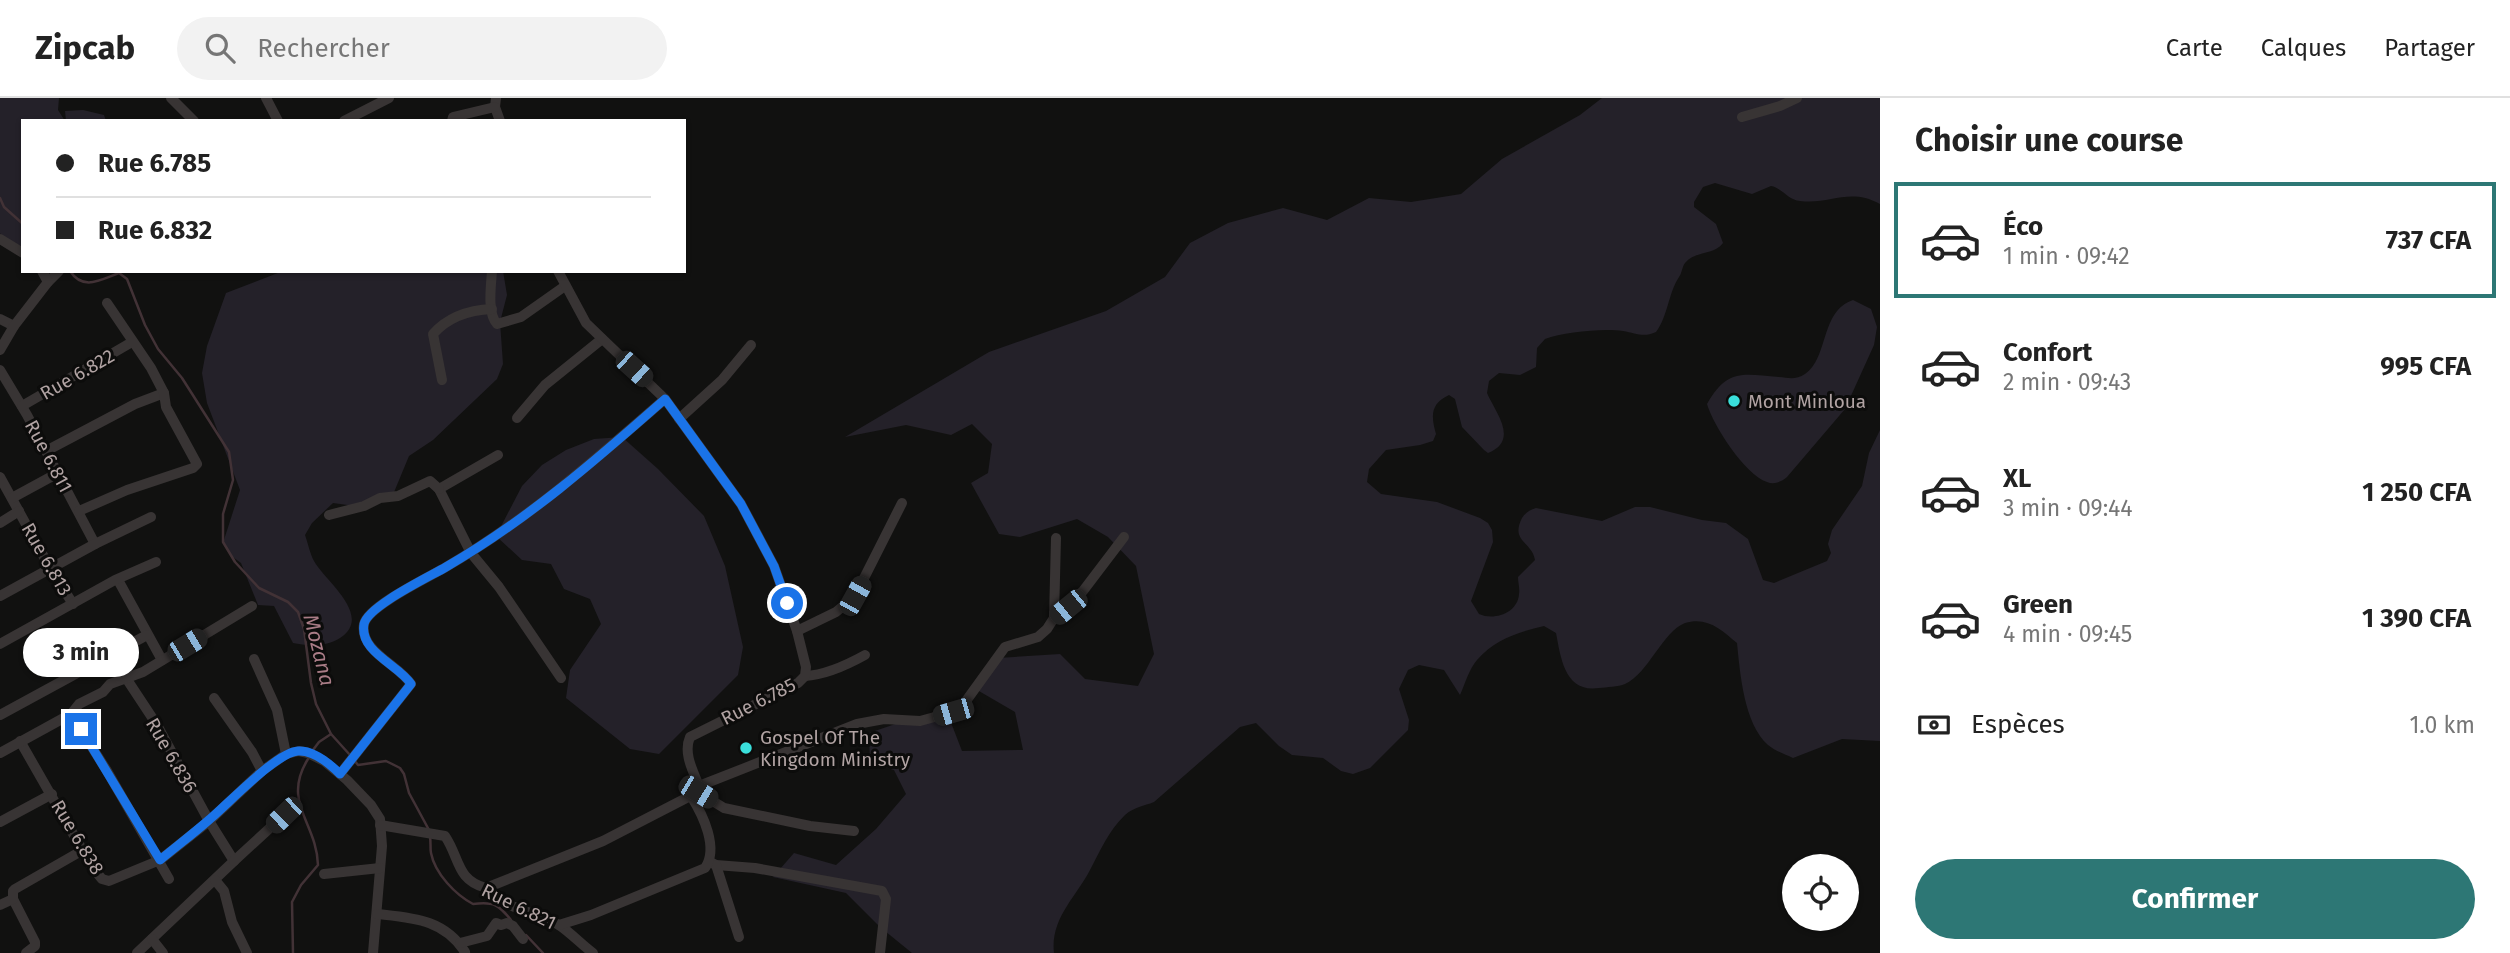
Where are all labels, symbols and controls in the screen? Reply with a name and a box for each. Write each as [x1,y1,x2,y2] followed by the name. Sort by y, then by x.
[177,17,667,80] search box
[35,28,135,68] text: Zipcab
[201,29,239,67] icon: search
[257,33,390,64] text: Rechercher
[2166,34,2223,62] text: Carte
[2261,34,2346,62] text: Calques
[2384,34,2475,62] text: Partager
[1915,121,2183,159] text: Choisir une course
[98,148,211,179] text: Rue 6.785
[1919,209,1982,272] icon: car
[2003,211,2043,242] text: Éco
[98,215,212,246] text: Rue 6.832
[2386,225,2471,256] text: 737 CFA
[2003,242,2130,270] text: 1 min · 09:42
[1919,335,1982,398] icon: car
[2003,337,2092,368] text: Confort
[36,344,118,405] street label: Rue 6.822
[612,347,657,391] car
[2380,351,2471,382] text: 995 CFA
[2003,368,2131,396] text: 2 min · 09:43
[1748,390,1866,413] place label: Mont Minloua
[1726,393,1742,409] marker: Mont Minloua
[20,416,77,496] street label: Rue 6.811
[1919,461,1982,524] icon: car
[2003,463,2031,494] text: XL
[2362,477,2471,508] text: 1 250 CFA
[2003,494,2133,522] text: 3 min · 09:44
[17,519,77,600] street label: Rue 6.813
[836,573,875,619] car
[1046,586,1091,628] car
[771,587,803,619] route start
[1919,587,1982,650] icon: car
[2003,589,2073,620] text: Green
[2362,603,2471,634] text: 1 390 CFA
[298,611,340,689] water label: Mozana
[2003,620,2132,648] text: 4 min · 09:45
[164,625,211,665] car
[23,628,139,676] callout: 3 min
[53,638,109,666] text: 3 min
[717,673,799,730] street label: Rue 6.785
[930,696,977,728] car
[1915,706,1953,744] icon: cash
[1971,709,2065,740] text: Espèces
[2409,711,2475,739] text: 1.0 km
[65,713,97,745] route end
[141,714,202,797] street label: Rue 6.836
[760,726,911,771] place label: Gospel Of The Kingdom Ministry
[738,740,754,756] marker: Gospel Of The Kingdom Ministry
[675,772,722,812] car
[262,793,307,837] car
[46,796,109,879] street label: Rue 6.838
[1782,854,1859,931] map controls
[1782,854,1859,931] button: locate
[1915,859,2475,939] button: Confirmer
[478,879,560,934] street label: Rue 6.821

